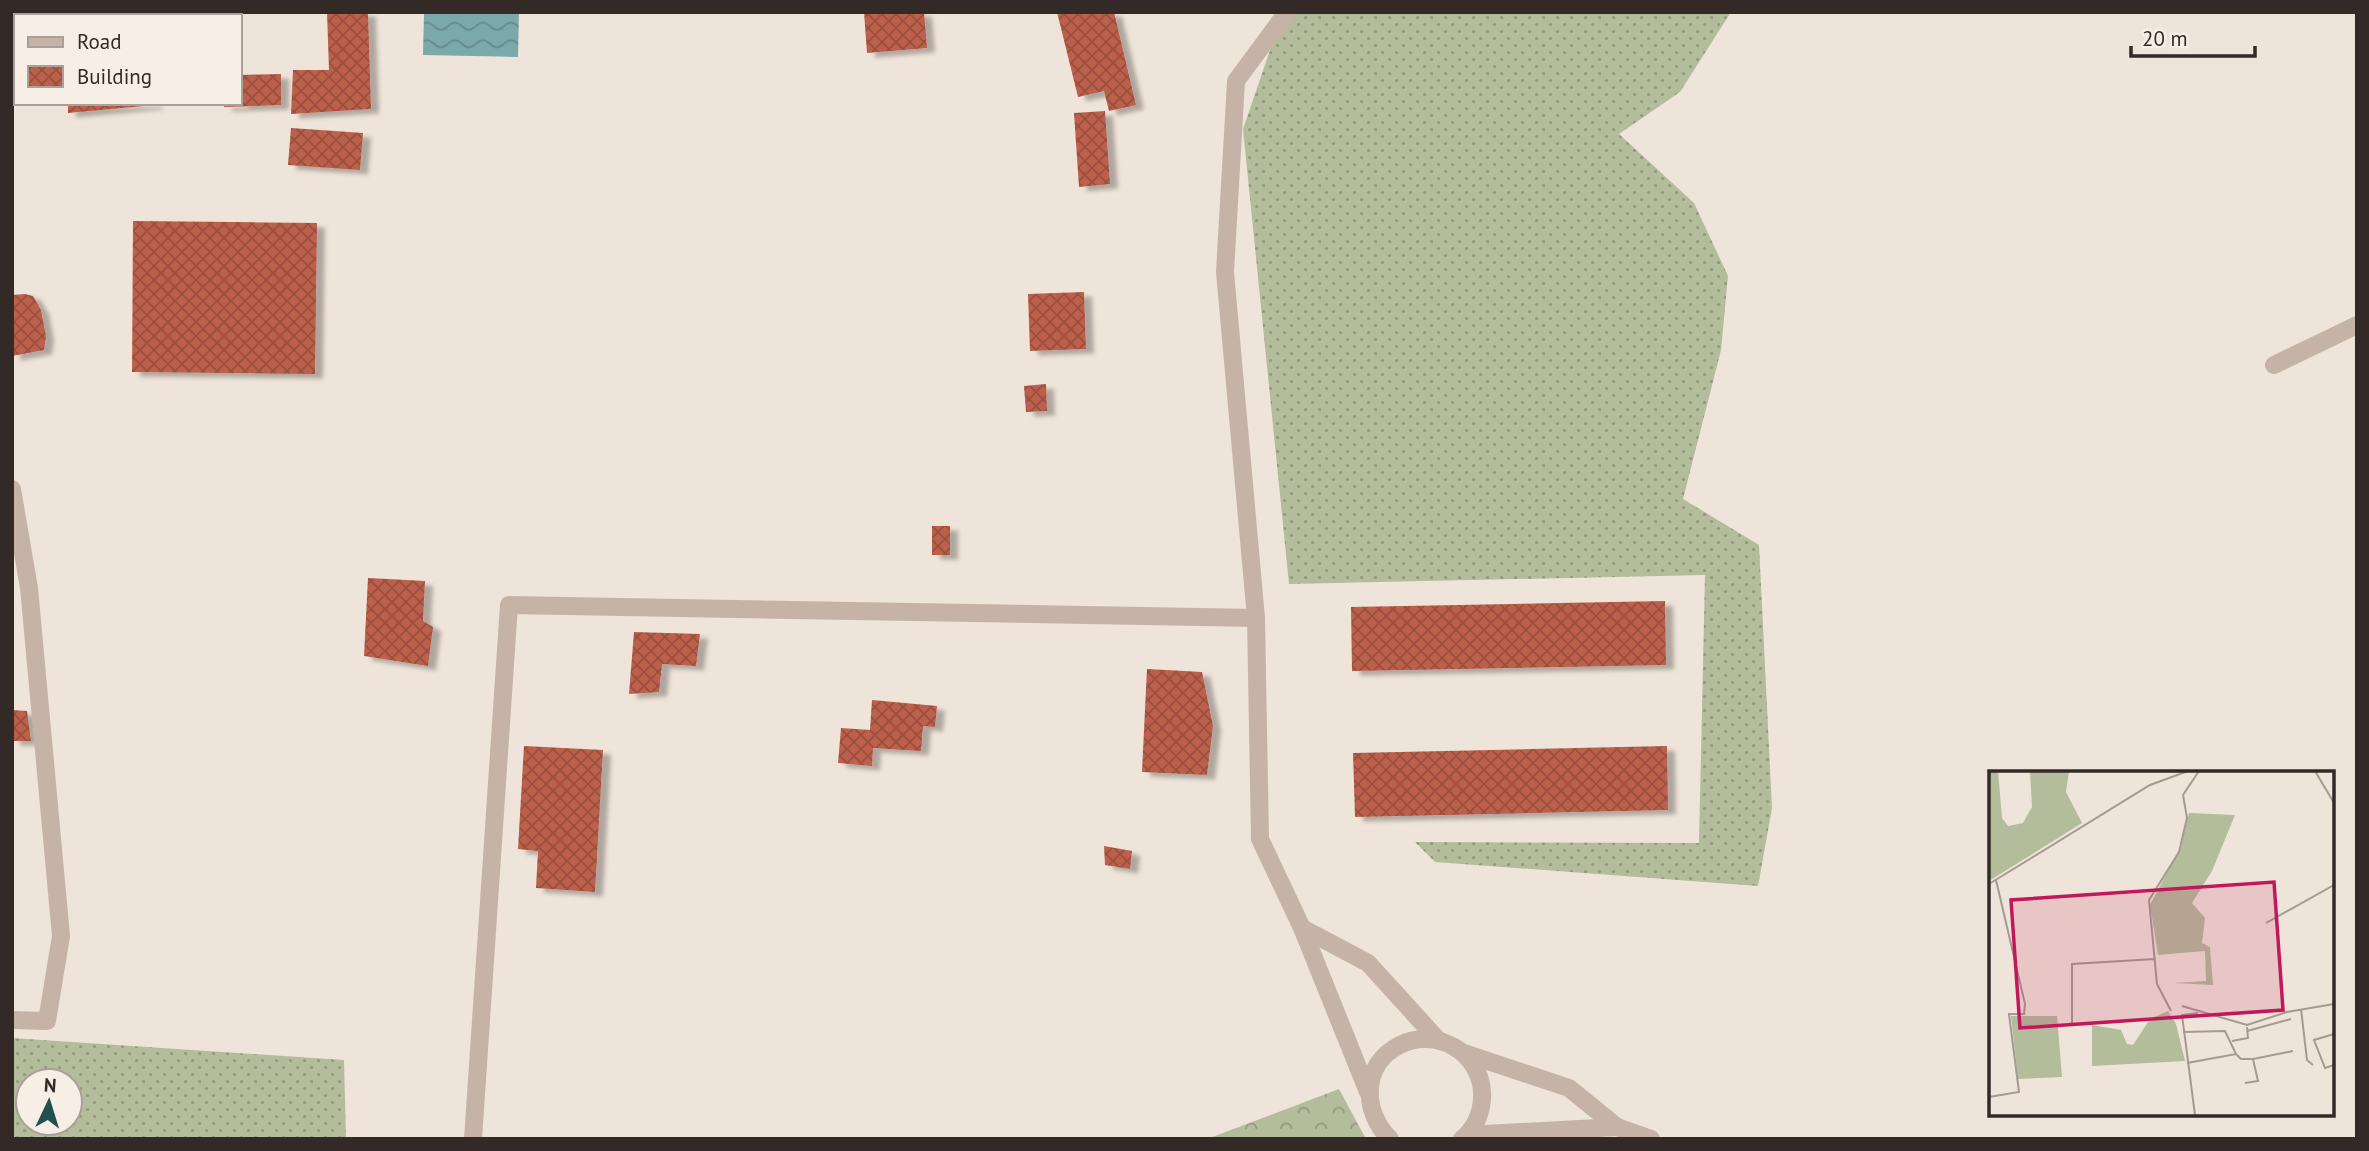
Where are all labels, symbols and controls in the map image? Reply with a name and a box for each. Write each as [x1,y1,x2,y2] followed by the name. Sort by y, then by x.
[14,14,242,105] legend
[2131,14,2255,58] scale bar
[2142,25,2188,52] text: 20 m
[77,28,121,55] text: Road
[77,63,152,90] text: Building
[1989,771,2334,1116] inset map
[14,1067,84,1137] north arrow
[43,1073,57,1097] text: N

